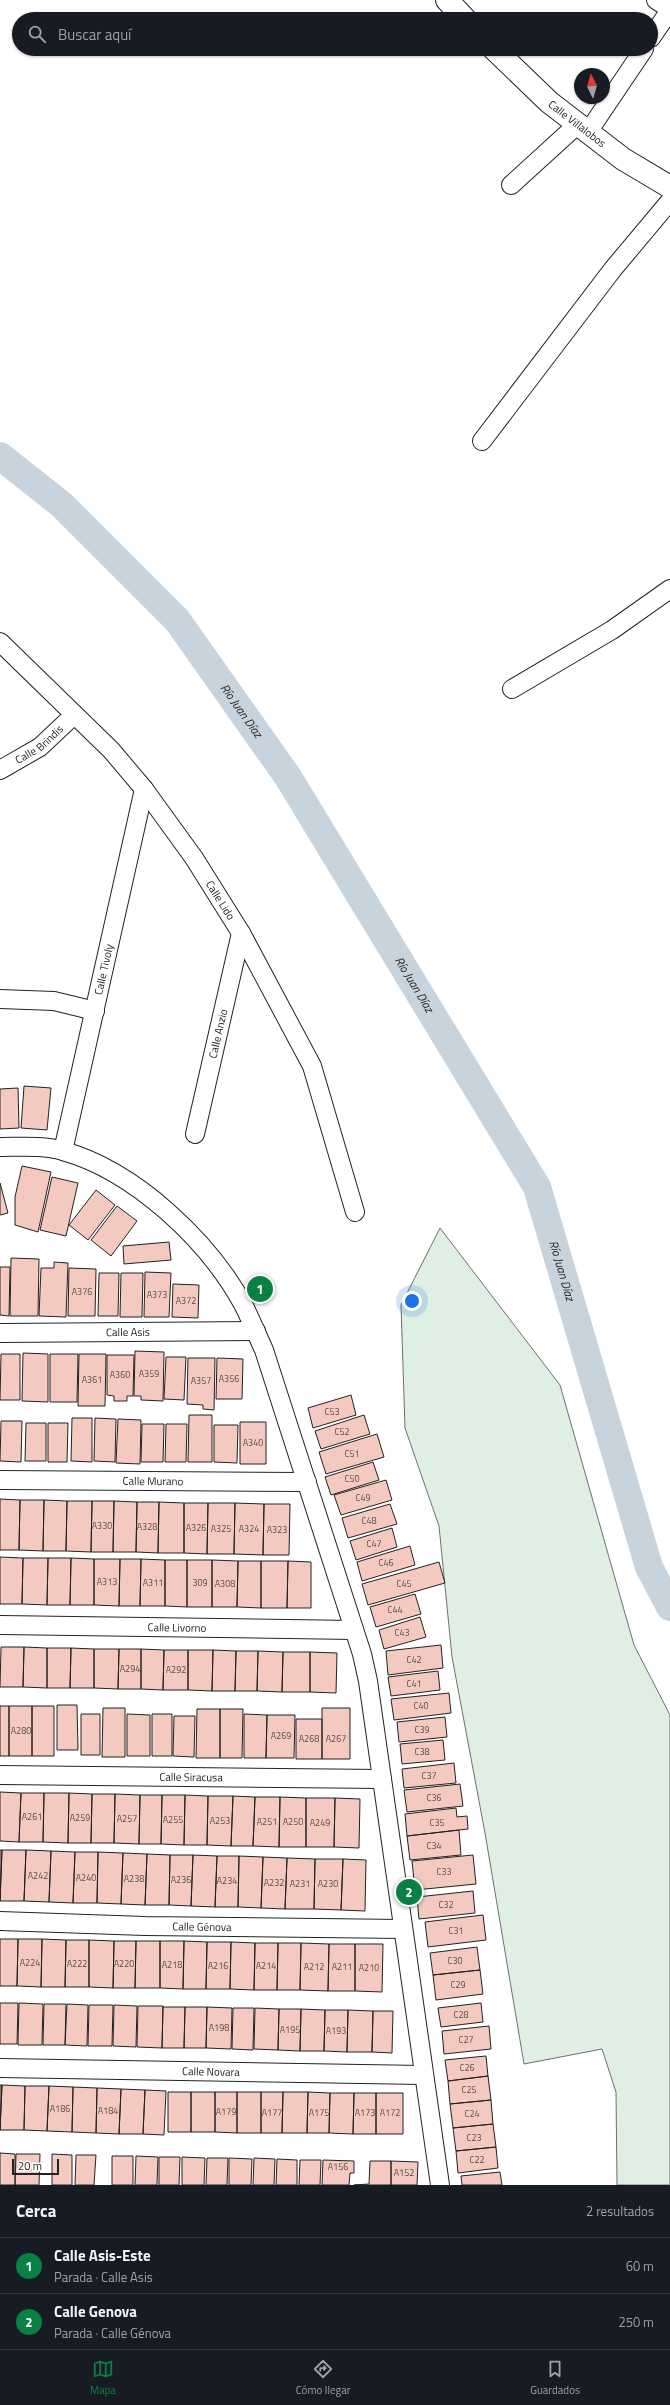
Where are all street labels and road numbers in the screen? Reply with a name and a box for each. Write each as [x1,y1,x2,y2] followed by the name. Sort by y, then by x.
[545,96,609,151] street label: Calle Villalobos
[12,721,67,768] street label: Calle Brindis
[202,877,239,923] street label: Calle Lido
[90,942,117,996] street label: Calle Tivoly
[205,1007,231,1060] street label: Calle Anzio
[106,1324,150,1340] street label: Calle Asis
[123,1473,184,1489] street label: Calle Murano
[147,1619,207,1636] street label: Calle Livorno
[159,1769,223,1785] street label: Calle Siracusa
[172,1918,232,1935] street label: Calle Génova
[182,2063,240,2080] street label: Calle Novara

